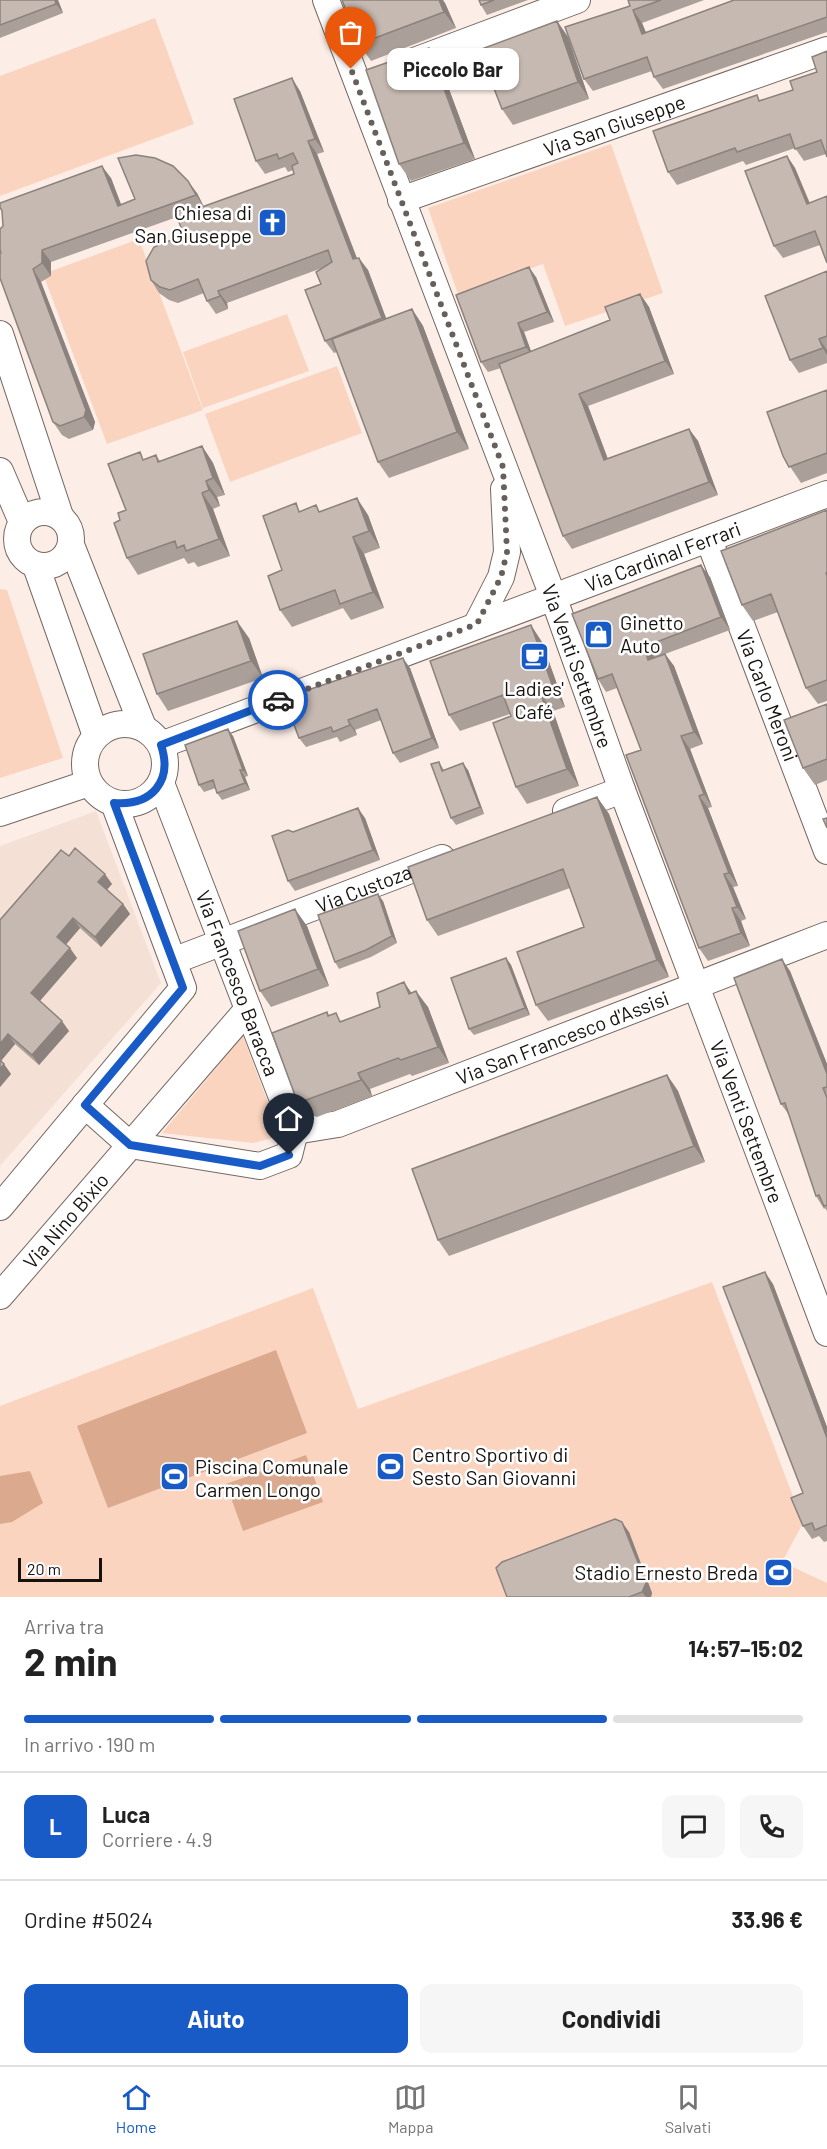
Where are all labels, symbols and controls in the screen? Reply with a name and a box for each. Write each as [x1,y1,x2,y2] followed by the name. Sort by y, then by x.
[325,7,376,69] pin
[334,16,367,49] icon: bag
[387,48,519,90] callout: Piccolo Bar
[403,57,503,81] text: Piccolo Bar
[540,89,688,161] street label: Via San Giuseppe
[134,200,252,247] place label: Chiesa di San Giuseppe
[257,207,289,239] church icon: Chiesa di San Giuseppe
[581,516,744,596] street label: Via Cardinal Ferrari
[537,581,618,751] street label: Via Venti Settembre
[620,610,684,657] place label: Ginetto Auto
[583,618,615,650] shop icon: Ginetto Auto
[732,626,804,764] street label: Via Carlo Meroni
[518,641,550,673] cafe icon: Ladies' Café
[248,670,308,730] courier
[504,676,564,723] place label: Ladies' Café
[262,684,295,717] icon: car
[312,859,415,917] street label: Via Custoza
[191,887,285,1079] street label: Via Francesco Baracca
[453,985,672,1089] street label: Via San Francesco d'Assisi
[706,1037,789,1206] street label: Via Venti Settembre
[263,1093,314,1155] pin
[272,1102,305,1135] icon: home
[18,1168,113,1273] street label: Via Nino Bixio
[412,1442,576,1489] place label: Centro Sportivo di Sesto San Giovanni
[375,1450,407,1482] sports icon: Centro Sportivo di Sesto San Giovanni
[195,1454,349,1501] place label: Piscina Comunale Carmen Longo
[158,1461,190,1493] sports icon: Piscina Comunale Carmen Longo
[18,1555,102,1582] scale bar
[763,1556,795,1588] sports icon: Stadio Ernesto Breda
[27,1559,61,1578] text: 20 m
[574,1560,758,1584] place label: Stadio Ernesto Breda
[24,1614,104,1638] text: Arriva tra
[688,1635,803,1661] text: 14:57–15:02
[24,1637,117,1684] text: 2 min
[24,1732,155,1756] text: In arrivo · 190 m
[662,1795,725,1858] button: chat
[740,1795,803,1858] button: phone
[102,1801,150,1827] text: Luca
[49,1813,62,1839] text: L
[102,1827,212,1851] text: Corriere · 4.9
[24,1906,153,1932] text: Ordine #5024
[731,1906,803,1932] text: 33.96 €
[24,1984,408,2053] button: Aiuto
[420,1984,803,2053] button: Condividi
[116,2081,157,2136] tab: Home
[388,2081,433,2136] tab: Mappa
[665,2081,711,2136] tab: Salvati

